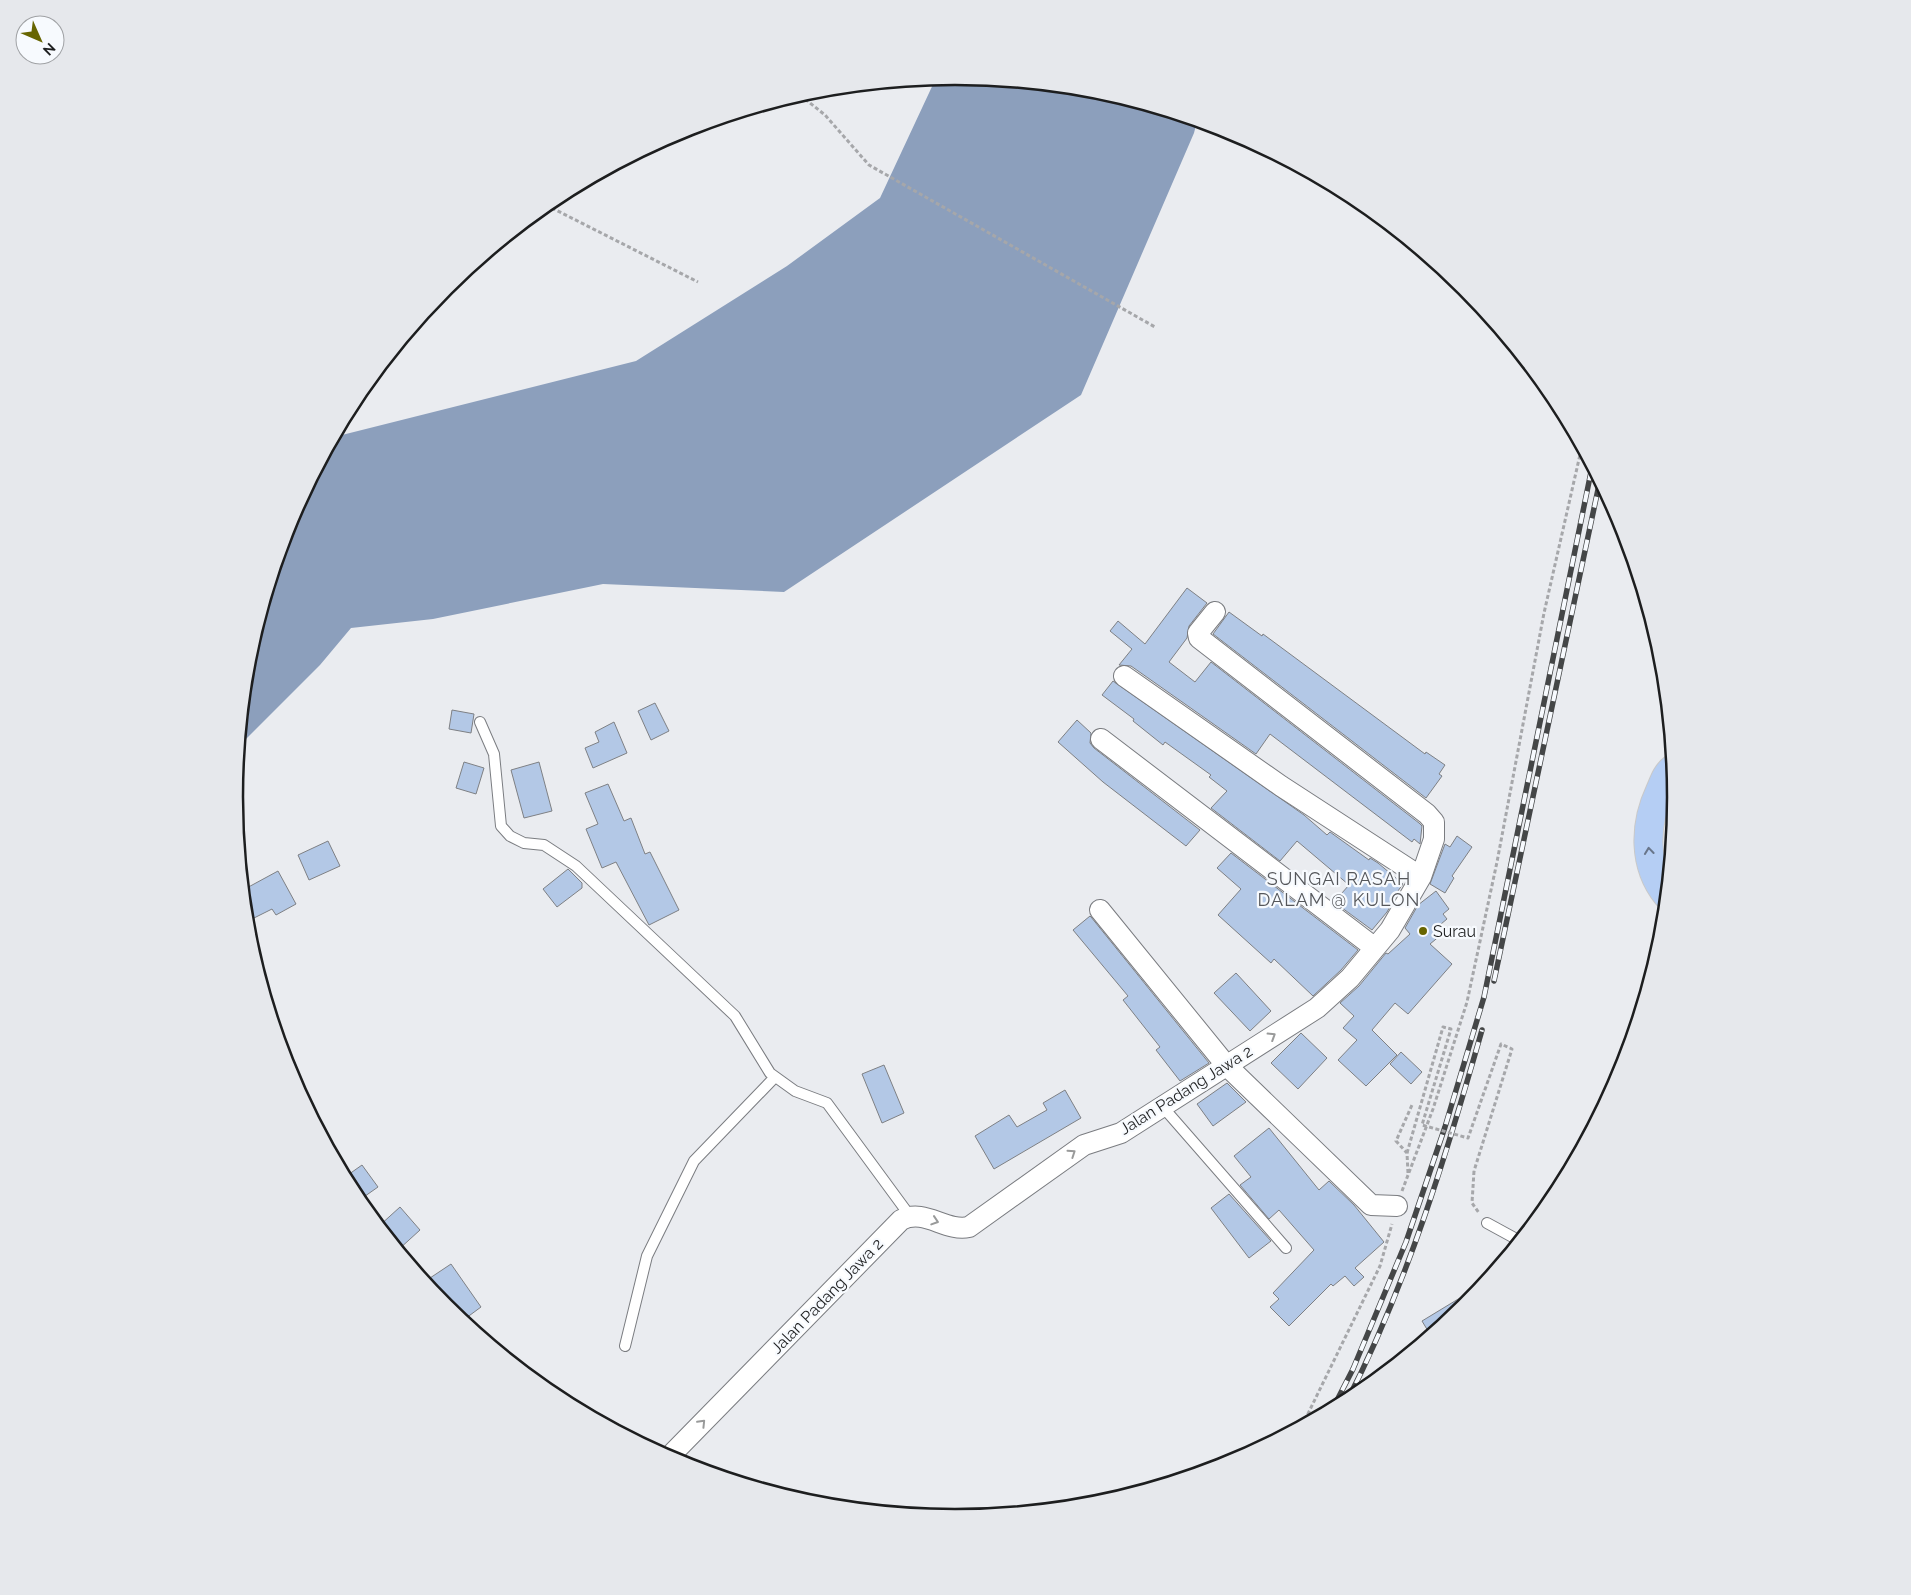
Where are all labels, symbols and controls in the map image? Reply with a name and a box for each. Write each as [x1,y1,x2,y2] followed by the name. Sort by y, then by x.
[15,15,65,65] north arrow
[40,40,59,59] text: N
[1644,847,1655,855] one-way arrow
[1258,868,1420,910] district label: SUNGAI RASAH DALAM @ KULON
[1433,922,1476,941] place label: Surau
[1417,925,1429,937] marker: Surau
[1267,1032,1276,1042] one-way arrow
[1116,1041,1256,1139] street label: Jalan Padang Jawa 2
[1067,1150,1076,1159] one-way arrow
[930,1215,939,1225] one-way arrow
[767,1234,887,1358] street label: Jalan Padang Jawa 2
[696,1420,705,1429] one-way arrow

